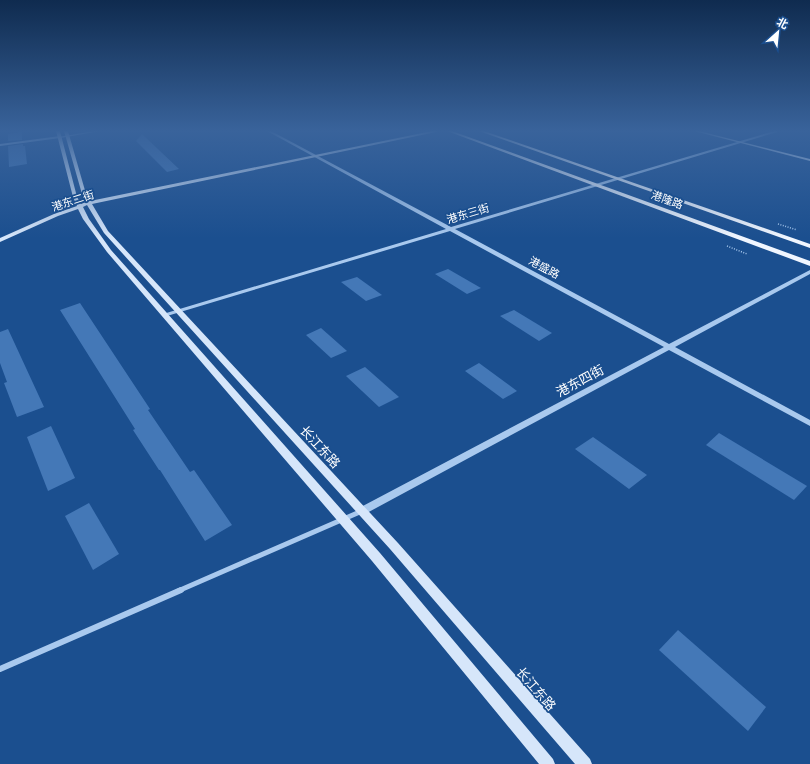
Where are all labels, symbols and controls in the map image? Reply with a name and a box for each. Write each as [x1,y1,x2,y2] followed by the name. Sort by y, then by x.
[758,12,798,52] north arrow
[774,15,790,32] text: 北
[50,188,96,214] street label: 港东二街
[649,188,685,212] street label: 港隆路
[445,201,491,227] street label: 港东三街
[526,255,562,281] street label: 港盛路
[554,362,606,400] street label: 港东四街
[297,423,343,471] street label: 长江东路
[513,664,559,714] street label: 长江东路

